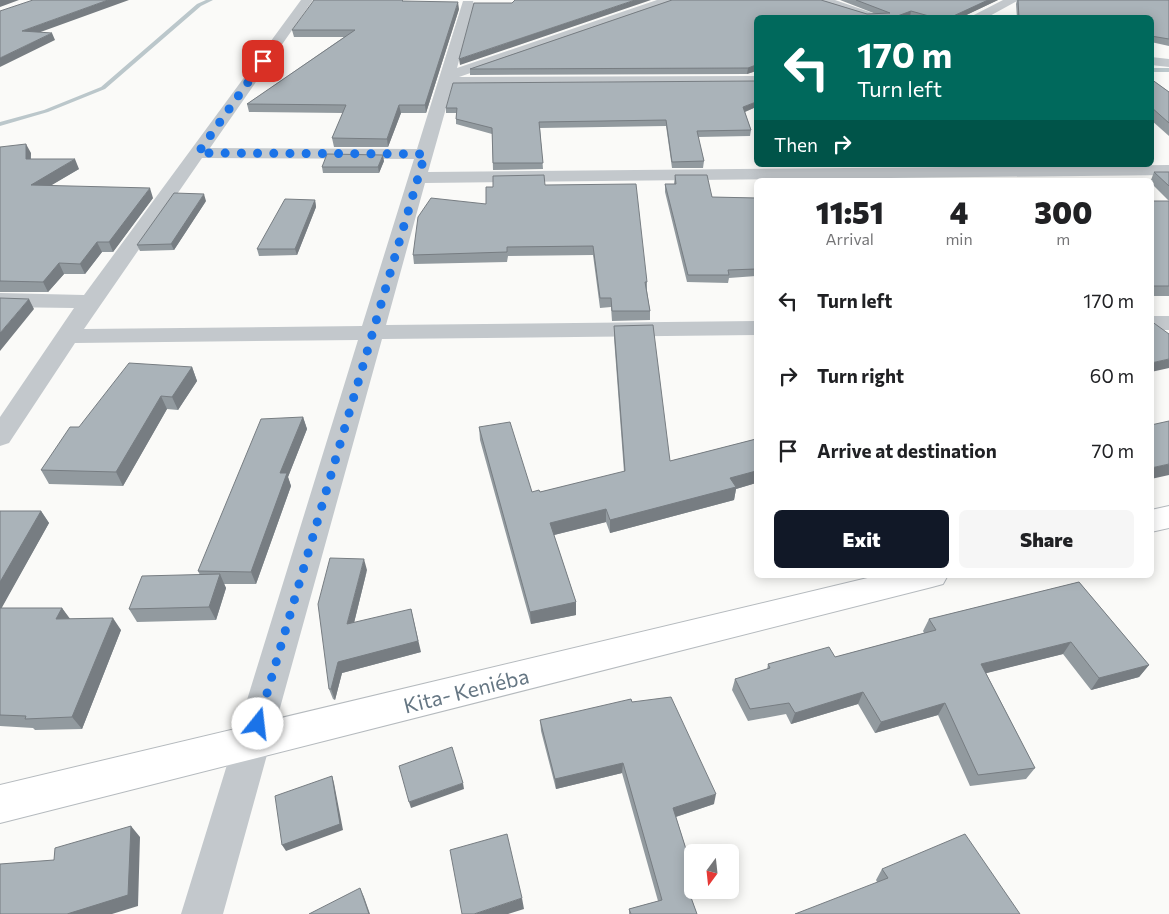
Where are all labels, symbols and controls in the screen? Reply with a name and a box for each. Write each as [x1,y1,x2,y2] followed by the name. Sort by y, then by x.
[857,32,952,75] text: 170 m
[774,35,839,100] icon: left
[242,40,284,82] pin
[249,47,277,75] icon: arrive
[857,75,942,102] text: Turn left
[828,130,856,158] icon: right
[774,133,818,156] text: Then
[816,193,884,230] text: 11:51
[950,193,968,230] text: 4
[1034,193,1092,230] text: 300
[825,229,874,248] text: Arrival
[945,229,973,248] text: min
[1056,229,1070,248] text: m
[774,287,802,315] icon: left
[817,289,892,312] text: Turn left
[1083,289,1134,312] text: 170 m
[774,362,802,390] icon: right
[817,364,904,387] text: Turn right
[1090,364,1134,387] text: 60 m
[774,437,802,465] icon: arrive
[817,439,997,462] text: Arrive at destination
[1091,439,1134,462] text: 70 m
[774,510,949,568] button: Exit
[959,510,1134,568] button: Share
[401,662,531,718] street label: Kita- Keniéba
[231,697,283,749] position arrow
[684,844,739,899] north arrow
[684,844,739,899] map controls

